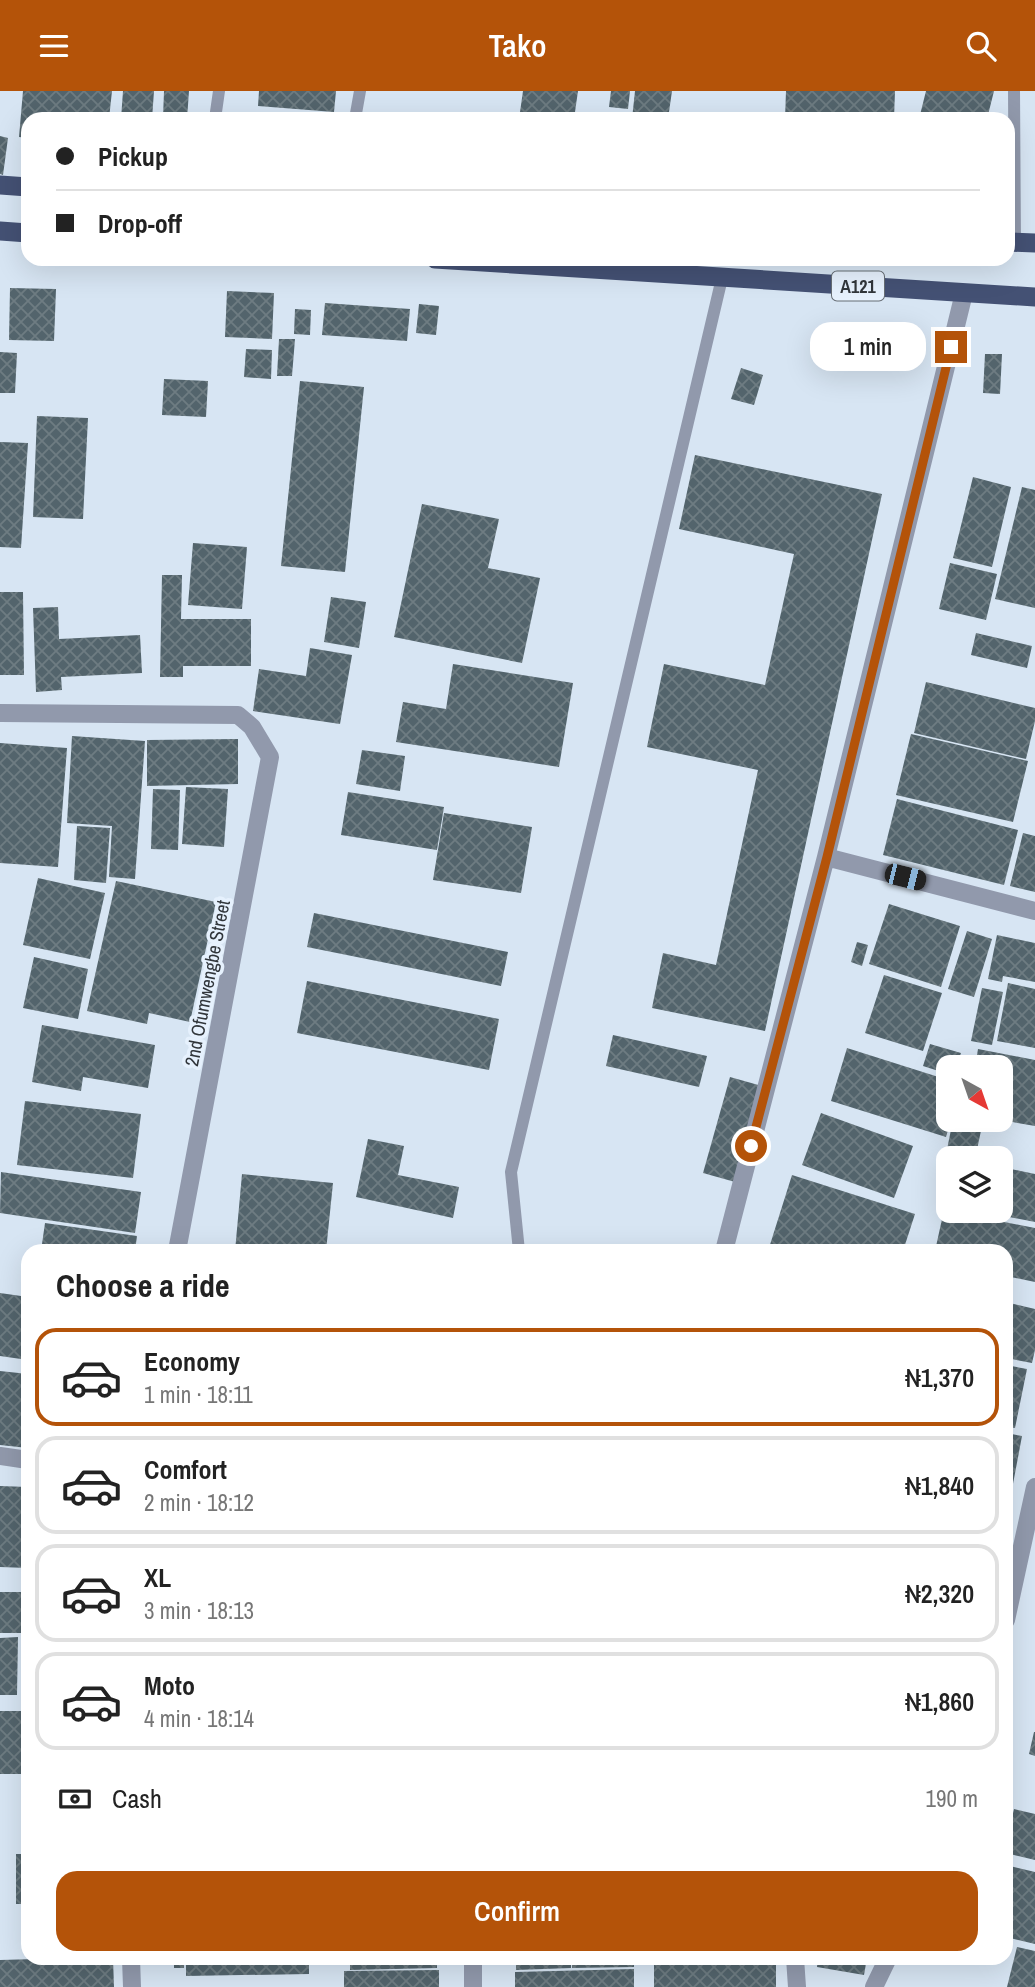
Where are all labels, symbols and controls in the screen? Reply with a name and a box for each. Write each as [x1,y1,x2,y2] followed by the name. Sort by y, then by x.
[488,24,547,67] text: Tako
[35,27,73,65] icon: menu
[962,27,1000,65] icon: search
[98,139,168,174] text: Pickup
[98,206,182,241] text: Drop-off
[832,271,884,301] road number: A121
[811,323,926,371] callout: 1 min
[844,331,892,362] text: 1 min
[935,331,967,363] route end
[883,862,928,892] car
[178,897,236,1068] street label: 2nd Ofumwengbe Street
[936,1055,1013,1132] north arrow
[936,1055,1013,1223] map controls
[735,1130,767,1162] route start
[936,1146,1013,1223] button: layers
[56,1264,230,1307] text: Choose a ride
[144,1344,240,1379] text: Economy
[60,1346,123,1409] icon: car
[905,1360,974,1395] text: ₦1,370
[144,1379,253,1410] text: 1 min · 18:11
[144,1452,227,1487] text: Comfort
[60,1454,123,1517] icon: car
[905,1468,974,1503] text: ₦1,840
[144,1487,254,1518] text: 2 min · 18:12
[144,1560,171,1595] text: XL
[60,1562,123,1625] icon: car
[905,1576,974,1611] text: ₦2,320
[144,1595,254,1626] text: 3 min · 18:13
[144,1668,195,1703] text: Moto
[60,1670,123,1733] icon: car
[905,1684,974,1719] text: ₦1,860
[144,1703,254,1734] text: 4 min · 18:14
[56,1780,94,1818] icon: cash
[112,1781,162,1816] text: Cash
[926,1783,978,1814] text: 190 m
[56,1871,978,1951] button: Confirm

